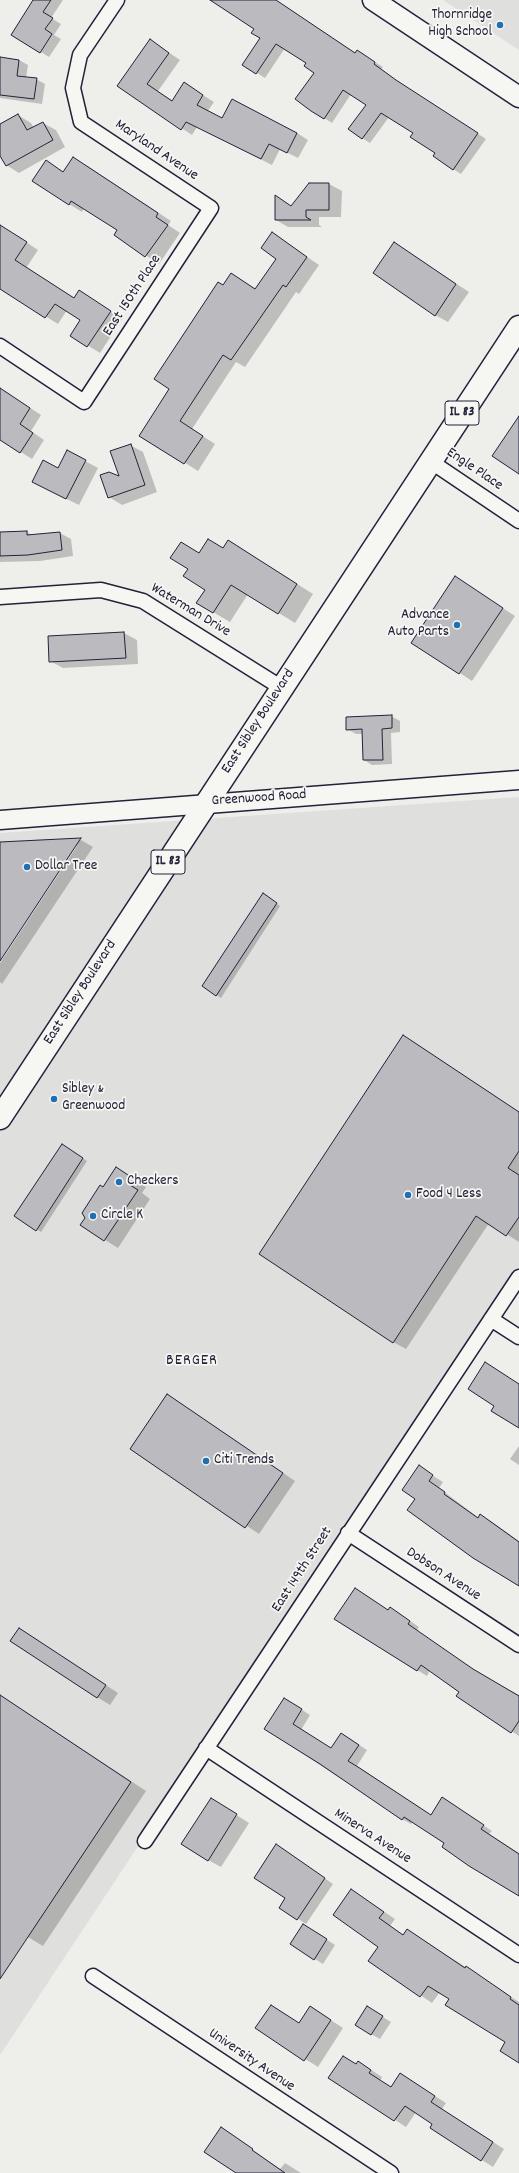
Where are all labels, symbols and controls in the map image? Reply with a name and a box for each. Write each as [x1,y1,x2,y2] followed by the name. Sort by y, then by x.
[428,7,492,42] place label: Thornridge High School
[495,20,505,30] marker: Thornridge High School
[111,117,201,185] street label: Maryland Avenue
[100,252,166,340] street label: East 150th Place
[445,401,479,425] road number: IL 83
[442,445,506,495] street label: Engle Place
[147,580,233,642] street label: Waterman Drive
[387,607,449,642] place label: Advance Auto Parts
[452,620,462,630] marker: Advance Auto Parts
[219,666,299,778] street label: East Sibley Boulevard
[211,787,307,811] street label: Greenwood Road
[151,850,185,874] road number: IL 83
[35,858,97,876] place label: Dollar Tree
[22,862,32,872] marker: Dollar Tree
[41,937,121,1049] street label: East Sibley Boulevard
[62,1081,125,1116] place label: Sibley & Greenwood
[49,1094,59,1104] marker: Sibley & Greenwood
[127,1173,179,1191] place label: Checkers
[114,1177,124,1187] marker: Checkers
[416,1186,482,1204] place label: Food 4 Less
[403,1190,413,1200] marker: Food 4 Less
[101,1207,143,1225] place label: Circle K
[88,1211,98,1221] marker: Circle K
[166,1352,218,1372] district label: BERGER
[214,1452,274,1470] place label: Citi Trends
[201,1456,211,1466] marker: Citi Trends
[269,1524,337,1616] street label: East 149th Street
[402,1544,484,1606] street label: Dobson Avenue
[330,1805,414,1869] street label: Minerva Avenue
[204,2025,298,2097] street label: University Avenue

